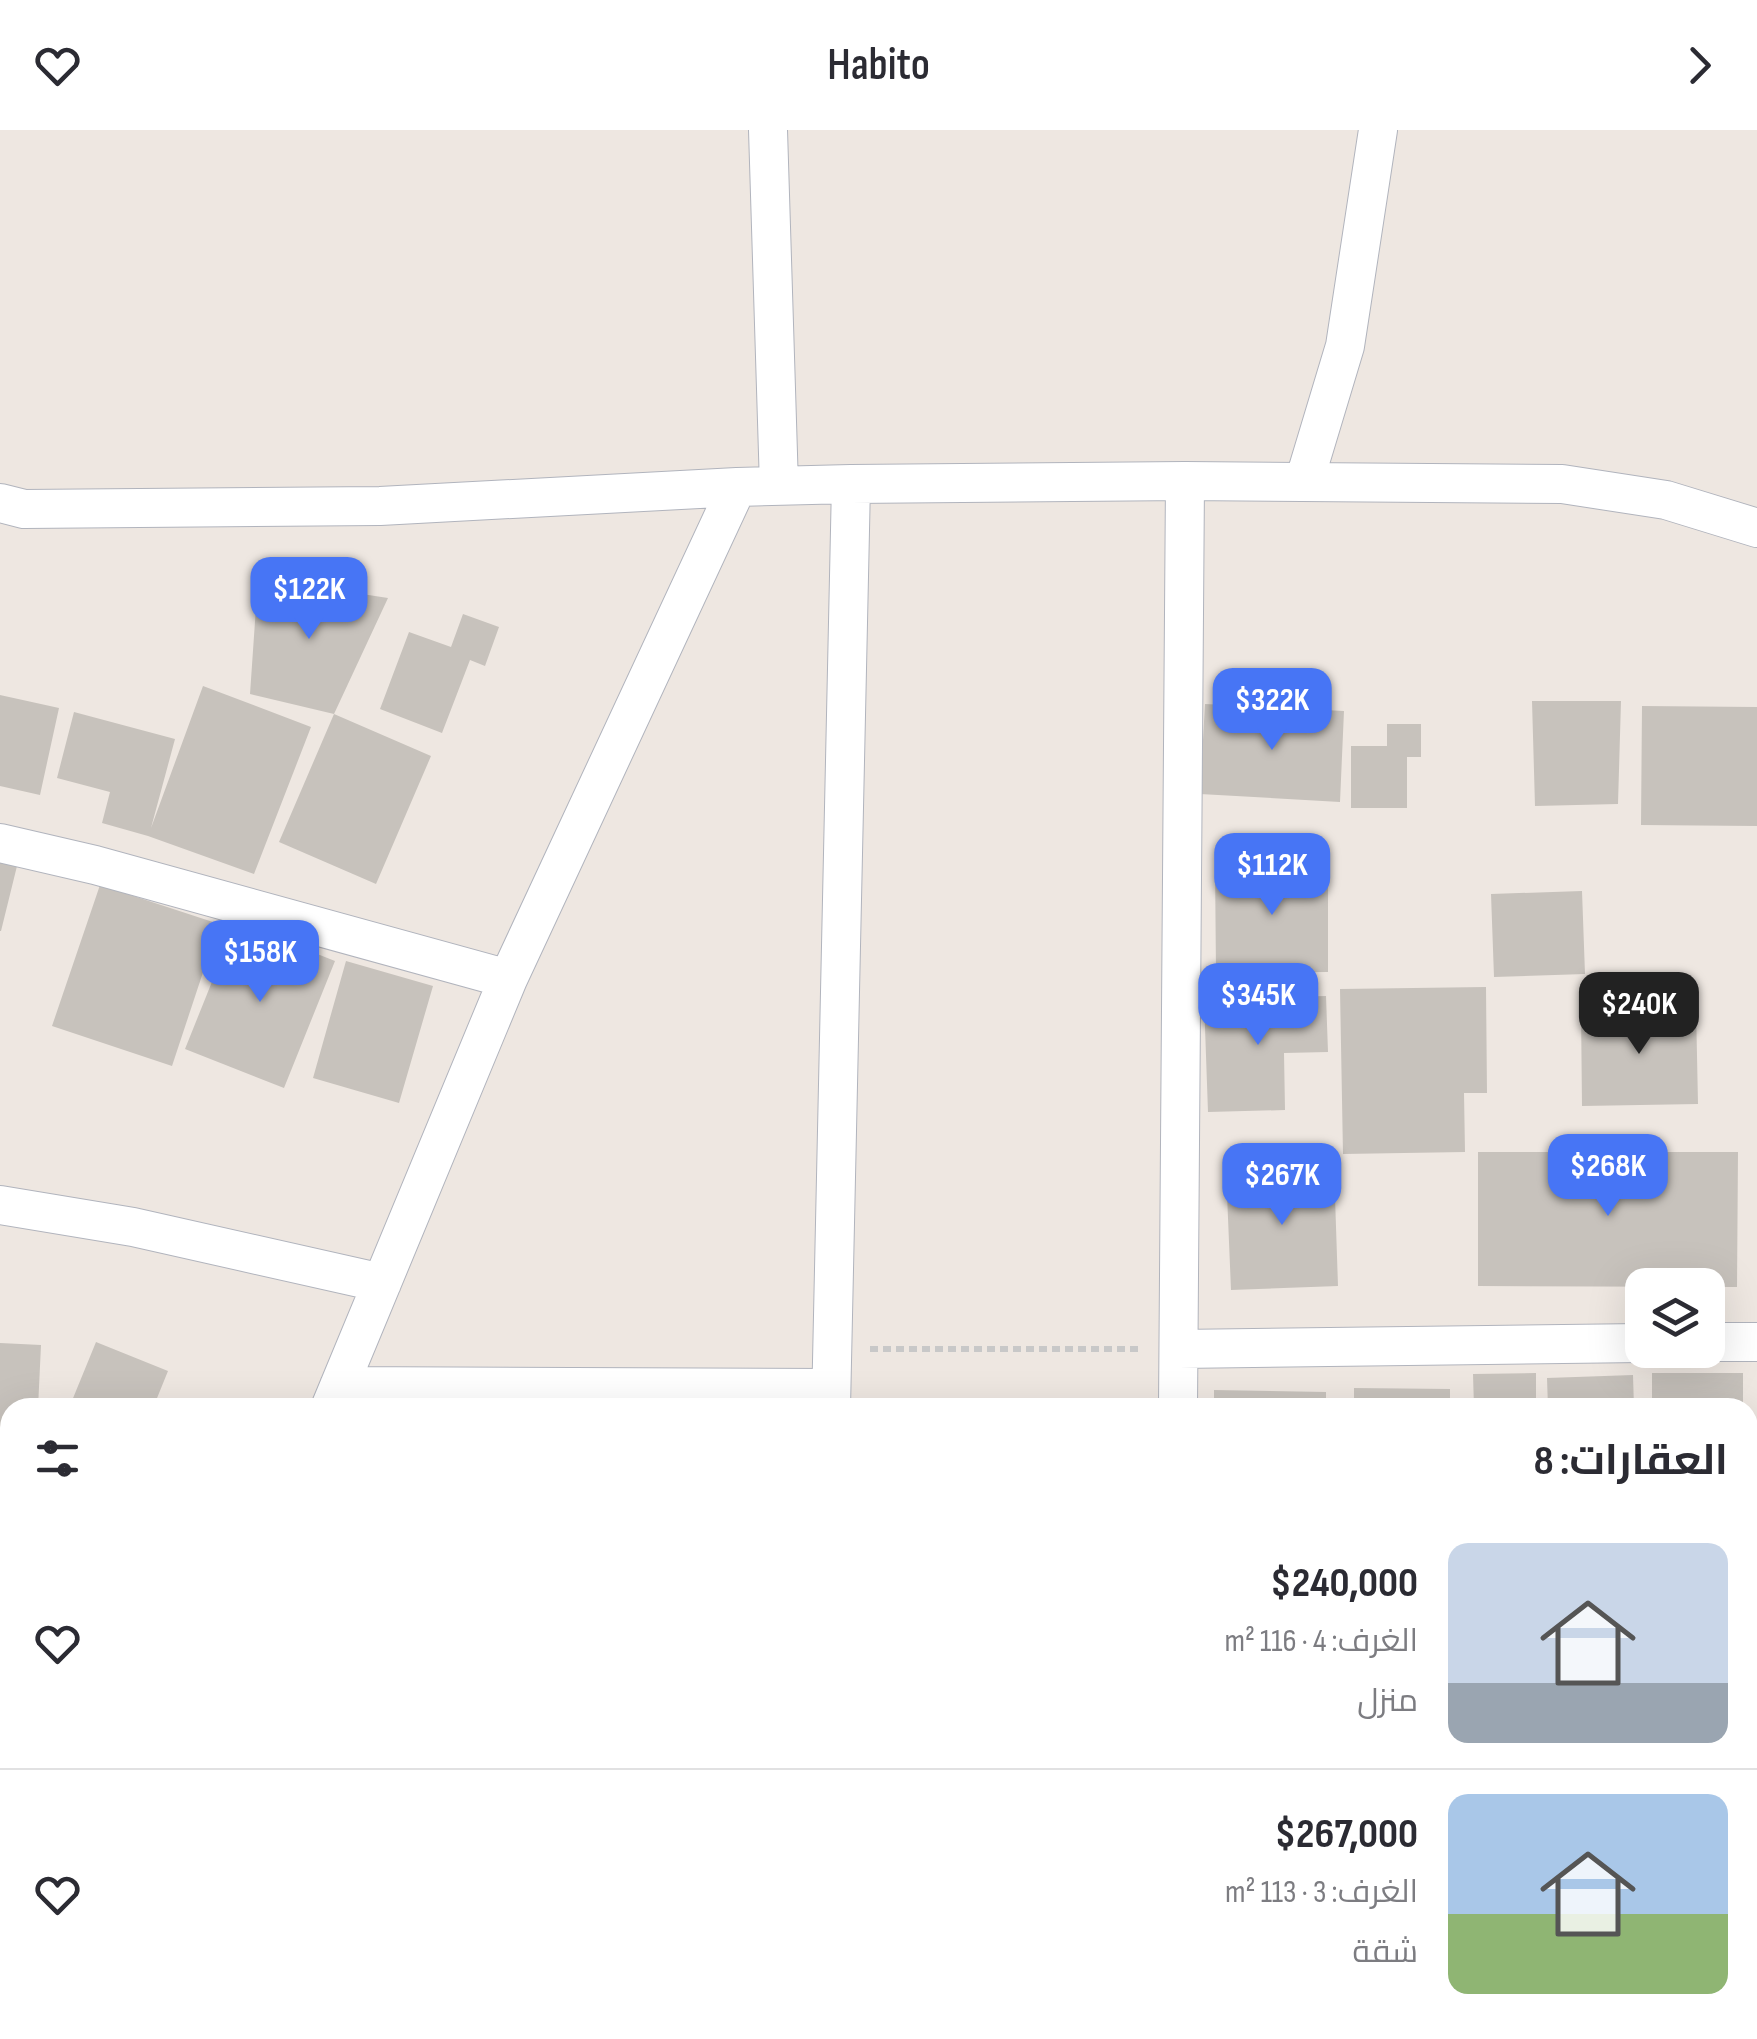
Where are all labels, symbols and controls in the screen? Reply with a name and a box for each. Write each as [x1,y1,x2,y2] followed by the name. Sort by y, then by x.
[30,38,85,93] icon: heart
[827,38,930,93] text: Habito
[1672,38,1727,93] icon: forward
[239,557,379,642] pin: $122K
[272,570,346,609] text: $122K
[1202,668,1342,753] pin: $322K
[1235,681,1309,720] text: $322K
[1202,833,1342,918] pin: $112K
[1236,846,1308,885] text: $112K
[190,920,330,1005] pin: $158K
[223,933,297,972] text: $158K
[1188,963,1328,1048] pin: $345K
[1569,972,1709,1057] pin: $240K
[1220,976,1296,1015] text: $345K
[1601,985,1677,1024] text: $240K
[1538,1134,1678,1219] pin: $268K
[1212,1143,1352,1228] pin: $267K
[1570,1147,1646,1186] text: $268K
[1244,1156,1320,1195] text: $267K
[1625,1268,1725,1368] map controls
[1625,1268,1725,1368] button: layers
[30,1431,85,1486] icon: filters
[1534,1436,1728,1487] text: العقارات: 8
[1270,1558,1418,1609] text: $240,000
[1528,1583,1648,1703] icon: home
[30,1616,85,1671] icon: heart
[1224,1622,1418,1661] text: الغرف: 4 · 116 m²
[1357,1682,1418,1721] text: منزل
[1275,1809,1418,1860] text: $267,000
[1528,1834,1648,1954] icon: home
[30,1867,85,1922] icon: heart
[1225,1873,1418,1912] text: الغرف: 3 · 113 m²
[1353,1933,1418,1972] text: شقة

